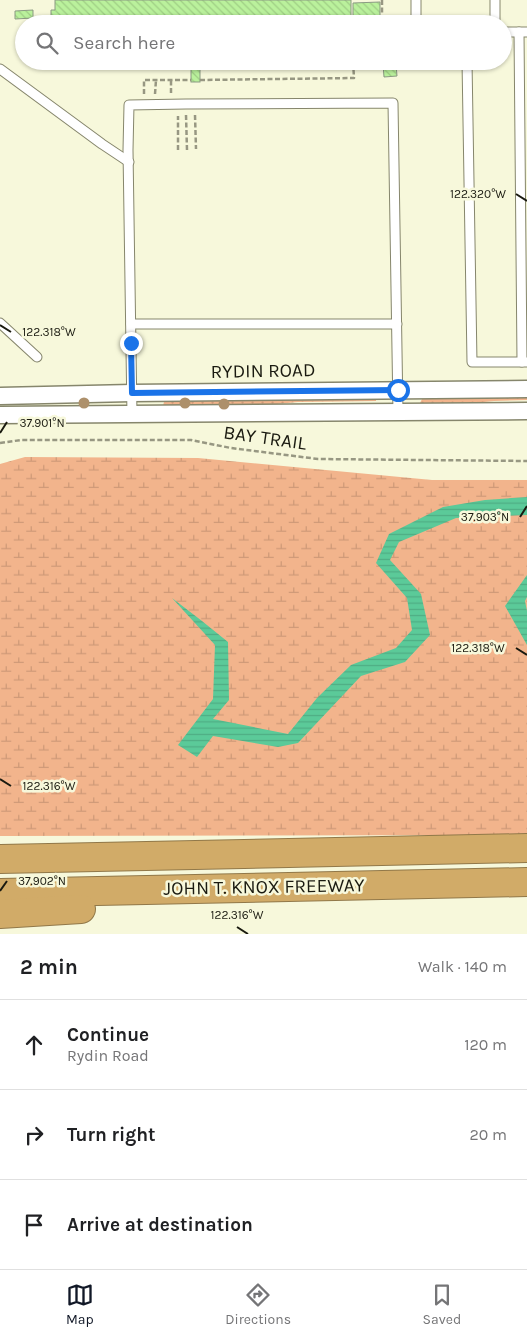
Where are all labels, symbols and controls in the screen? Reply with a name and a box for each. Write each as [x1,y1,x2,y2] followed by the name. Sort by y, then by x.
[15,15,512,70] search box
[33,29,61,57] icon: search
[73,32,175,54] text: Search here
[450,187,506,201] text: 122.320°W
[22,325,76,339] text: 122.318°W
[120,332,143,355] route end
[210,359,316,383] street label: RYDIN ROAD
[387,379,410,402] route start
[19,416,65,430] text: 37.901°N
[222,421,308,455] street label: BAY TRAIL
[461,510,509,524] text: 37.903°N
[451,641,505,655] text: 122.318°W
[23,779,76,793] text: 122.316°W
[18,874,66,888] text: 37.902°N
[163,874,365,900] street label: JOHN T. KNOX FREEWAY
[211,908,264,922] text: 122.316°W
[20,955,78,979] text: 2 min
[418,957,507,976] text: Walk · 140 m
[67,1024,149,1046] text: Continue
[20,1031,48,1059] icon: ahead
[464,1035,507,1054] text: 120 m
[67,1046,149,1065] text: Rydin Road
[20,1121,48,1149] icon: right
[67,1124,156,1146] text: Turn right
[469,1125,507,1144] text: 20 m
[20,1211,48,1239] icon: arrive
[67,1214,253,1236] text: Arrive at destination
[66,1281,94,1328] tab: Map
[225,1281,291,1328] tab: Directions
[423,1281,461,1328] tab: Saved

